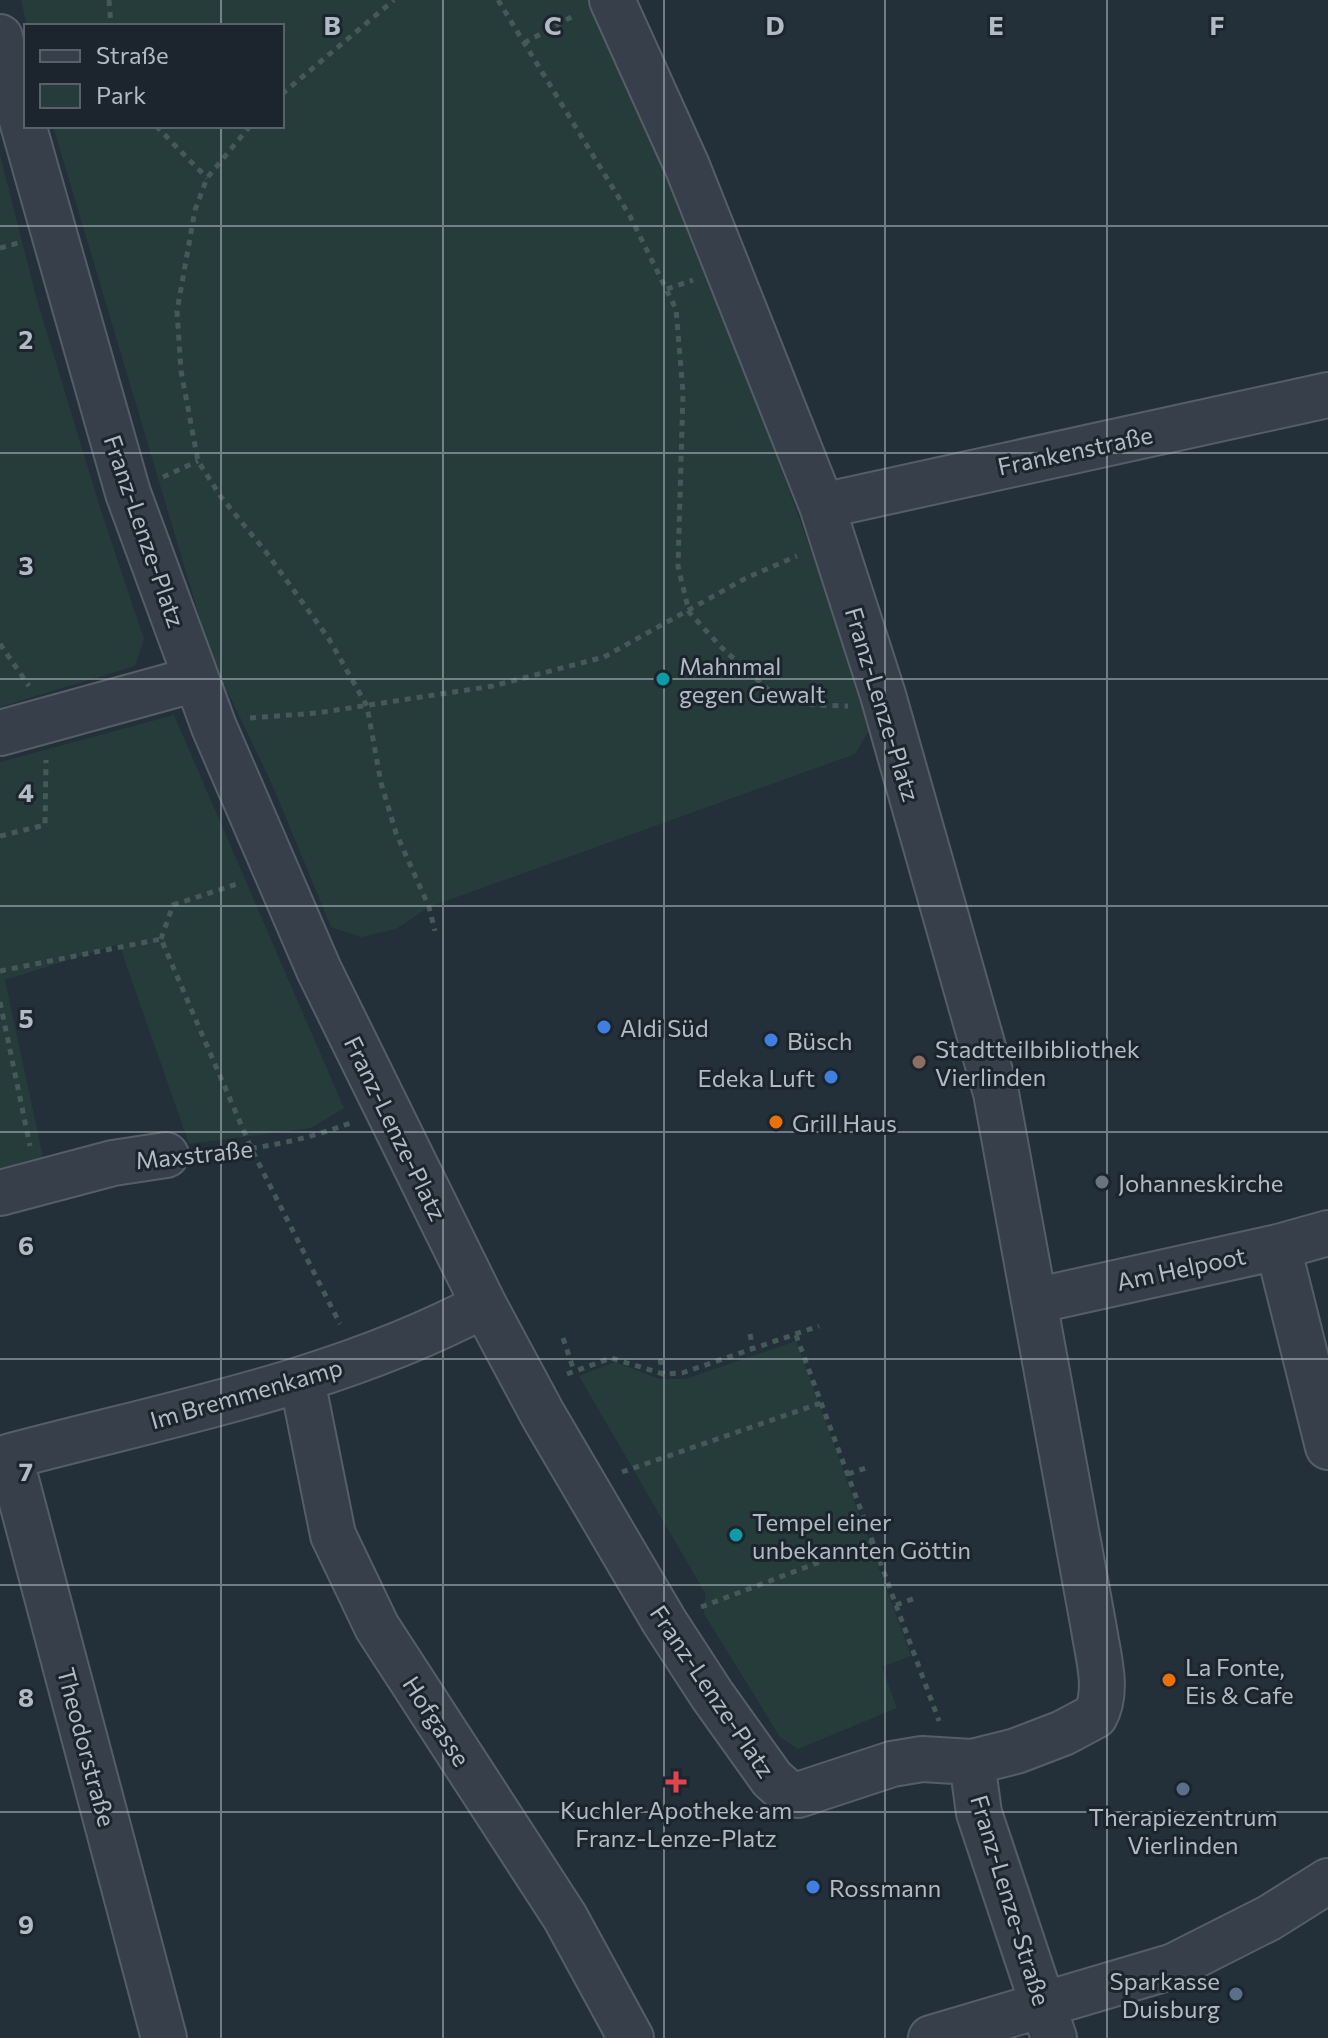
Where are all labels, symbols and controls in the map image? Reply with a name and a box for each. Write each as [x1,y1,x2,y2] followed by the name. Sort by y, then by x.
[323,9,341,40] text: B
[544,9,562,40] text: C
[765,9,785,40] text: D
[988,9,1004,40] text: E
[1209,9,1225,40] text: F
[24,24,284,128] legend
[96,40,169,69] text: Straße
[96,80,146,109] text: Park
[19,323,33,354] text: 2
[995,419,1155,481] street label: Frankenstraße
[98,431,192,631] street label: Franz-Lenze-Platz
[18,549,34,580] text: 3
[840,603,926,805] street label: Franz-Lenze-Platz
[679,651,826,708] place label: Mahnmal gegen Gewalt
[654,670,672,688] marker: Mahnmal gegen Gewalt
[18,776,34,807] text: 4
[18,1002,34,1033] text: 5
[620,1013,709,1042] place label: Aldi Süd
[595,1018,613,1036] marker: Aldi Süd
[787,1026,852,1055] place label: Büsch
[339,1031,453,1225] street label: Franz-Lenze-Platz
[762,1031,780,1049] marker: Büsch
[935,1034,1140,1091] place label: Stadtteilbibliothek Vierlinden
[910,1053,928,1071] marker: Stadtteilbibliothek Vierlinden
[698,1063,815,1092] place label: Edeka Luft
[822,1068,840,1086] marker: Edeka Luft
[792,1108,897,1137] place label: Grill Haus
[767,1113,785,1131] marker: Grill Haus
[134,1133,254,1175] street label: Maxstraße
[1118,1168,1283,1197] place label: Johanneskirche
[1093,1173,1111,1191] marker: Johanneskirche
[18,1229,34,1260] text: 6
[1114,1240,1248,1296] street label: Am Helpoot
[147,1352,345,1434] street label: Im Bremmenkamp
[19,1455,33,1486] text: 7
[752,1507,971,1564] place label: Tempel einer unbekannten Göttin
[727,1526,745,1544] marker: Tempel einer unbekannten Göttin
[645,1599,781,1783] street label: Franz-Lenze-Platz
[1185,1652,1294,1709] place label: La Fonte, Eis & Cafe
[52,1664,122,1830] street label: Theodorstraße
[397,1671,477,1771] street label: Hofgasse
[1160,1671,1178,1689] marker: La Fonte, Eis & Cafe
[18,1681,34,1712] text: 8
[667,1773,685,1791] marker: Kuchler Apotheke am Franz-Lenze-Platz
[1174,1780,1192,1798] marker: Therapiezentrum Vierlinden
[965,1791,1057,2009] street label: Franz-Lenze-Straße
[560,1795,792,1852] place label: Kuchler Apotheke am Franz-Lenze-Platz
[1089,1802,1277,1859] place label: Therapiezentrum Vierlinden
[829,1873,941,1902] place label: Rossmann
[804,1878,822,1896] marker: Rossmann
[18,1908,34,1939] text: 9
[1110,1966,1220,2023] place label: Sparkasse Duisburg
[1227,1985,1245,2003] marker: Sparkasse Duisburg

